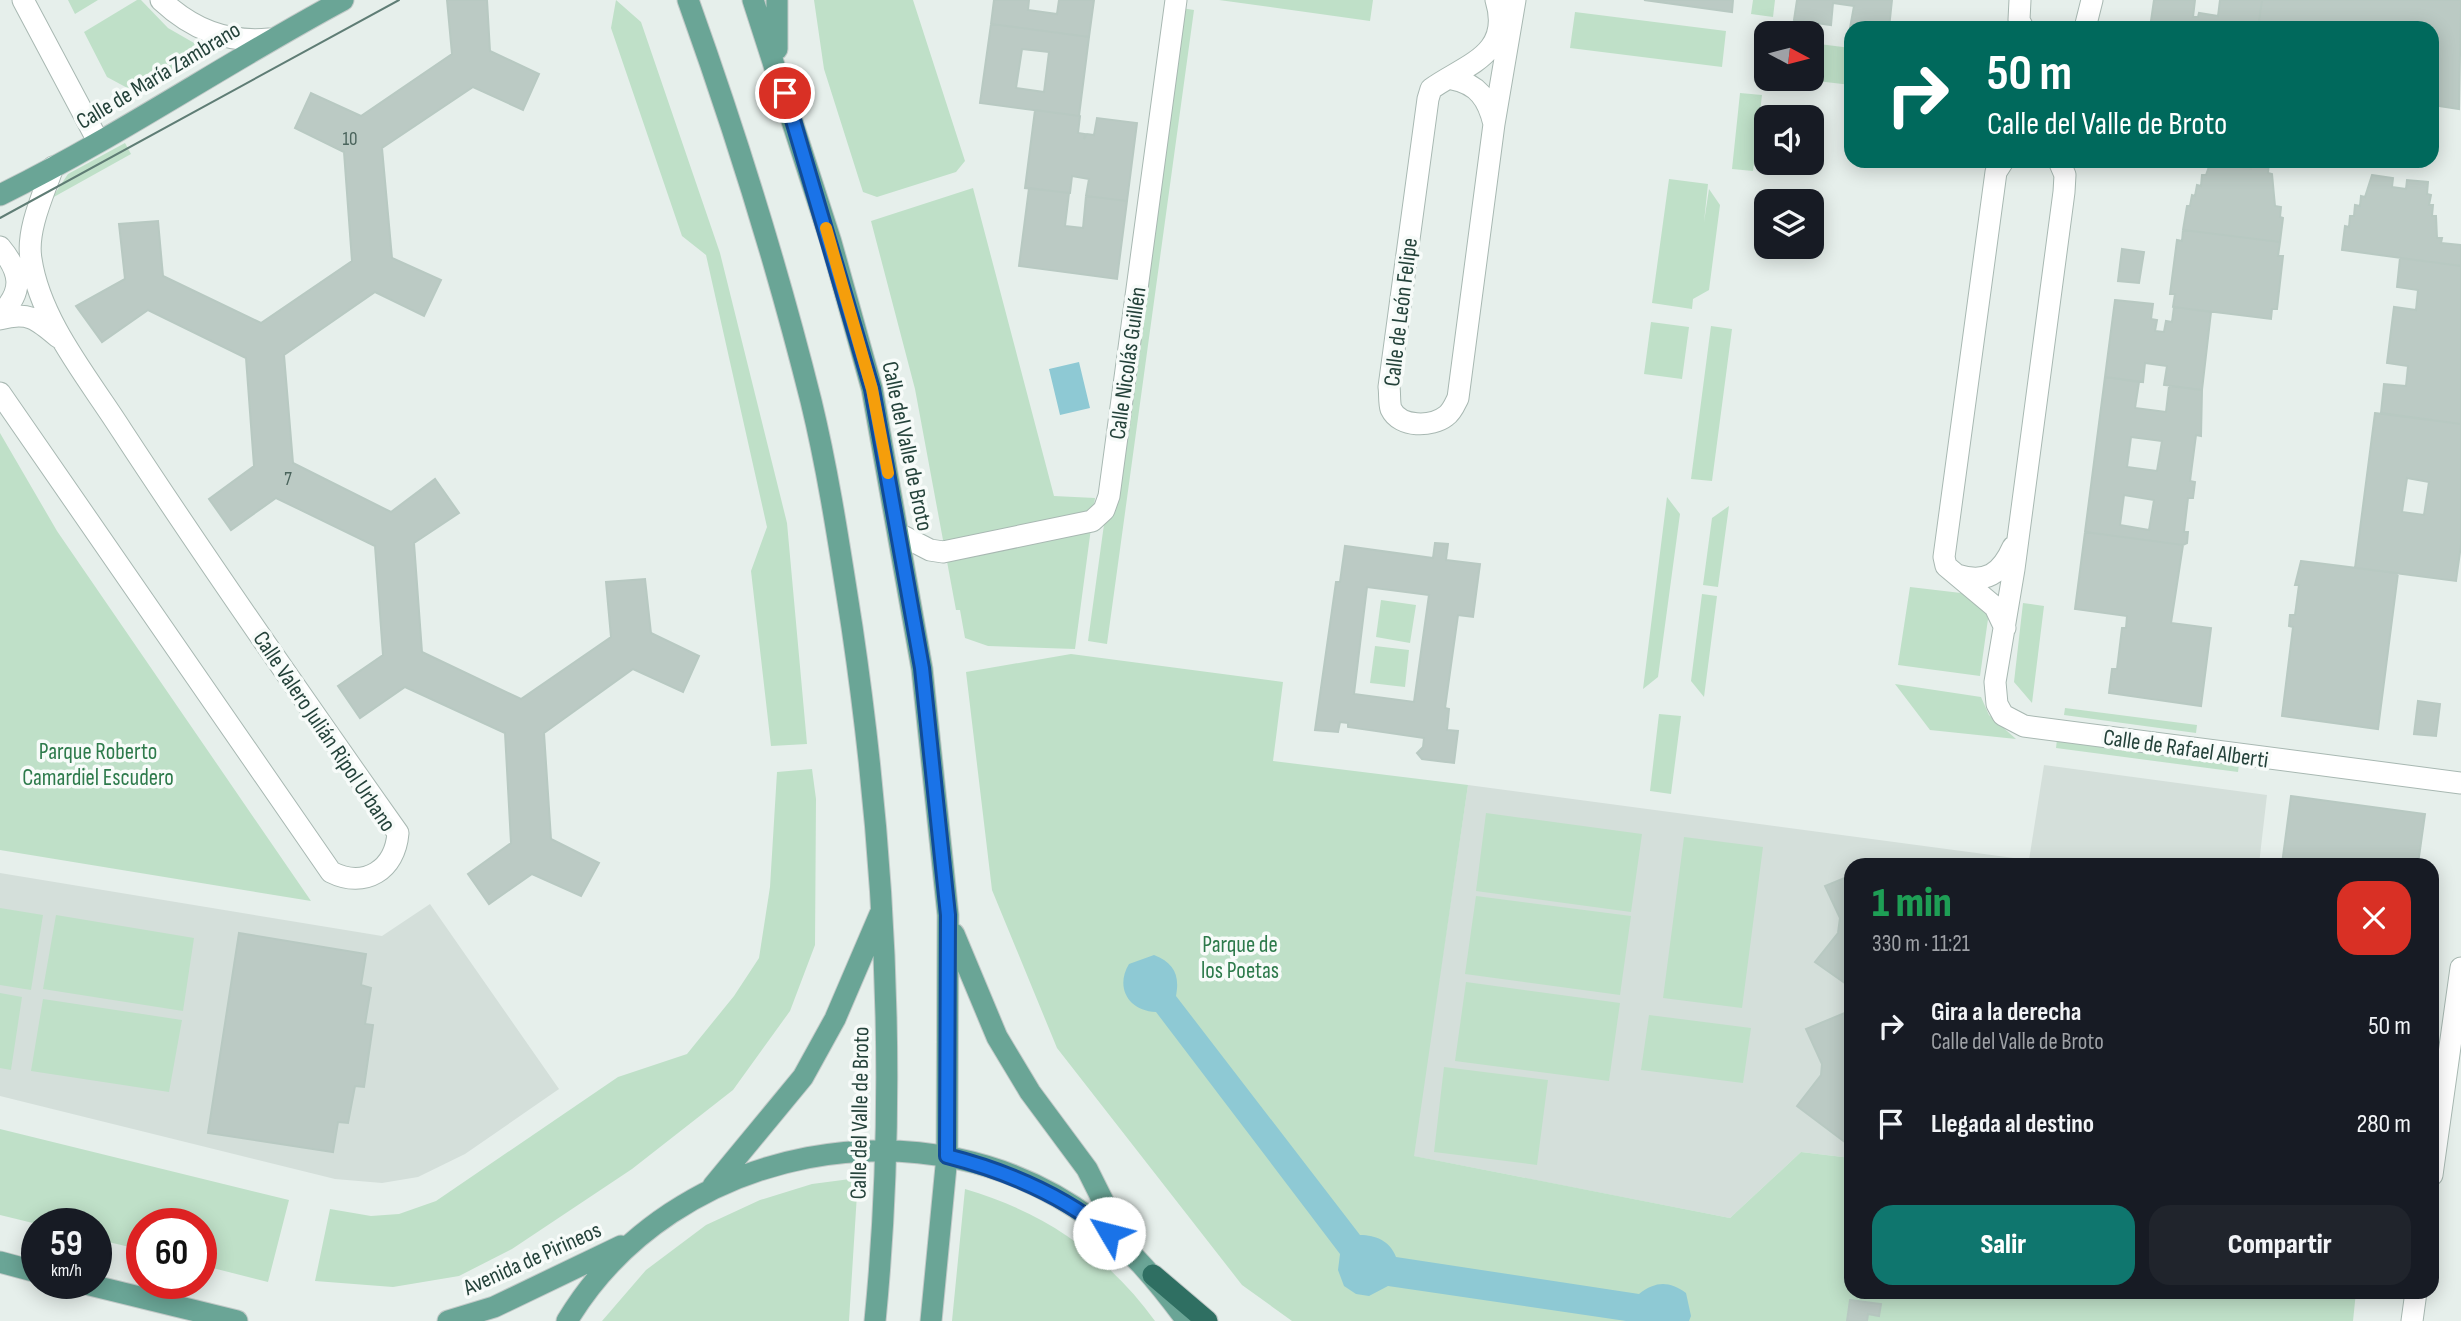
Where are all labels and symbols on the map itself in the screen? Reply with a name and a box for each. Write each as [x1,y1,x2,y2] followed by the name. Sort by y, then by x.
[71,16,246,136] street label: Calle de María Zambrano
[1754,21,1824,91] north arrow
[755,63,815,123] pin
[342,128,358,151] house number: 10
[1378,236,1424,388] street label: Calle de León Felipe
[1103,285,1153,441] street label: Calle Nicolás Guillén
[875,359,939,534] street label: Calle del Valle de Broto
[284,468,292,491] house number: 7
[247,626,402,837] street label: Calle Valero Julián Ripol Urbano
[2101,724,2270,774] street label: Calle de Rafael Alberti
[22,738,174,792] park label: Parque Roberto Camardiel Escudero
[1201,931,1279,985] park label: Parque de los Poetas
[844,1026,876,1200] street label: Calle del Valle de Broto
[1072,1196,1146,1270] position arrow
[126,1208,217,1299] speed limit sign: 60
[458,1216,606,1302] street label: Avenida de Pirineos

